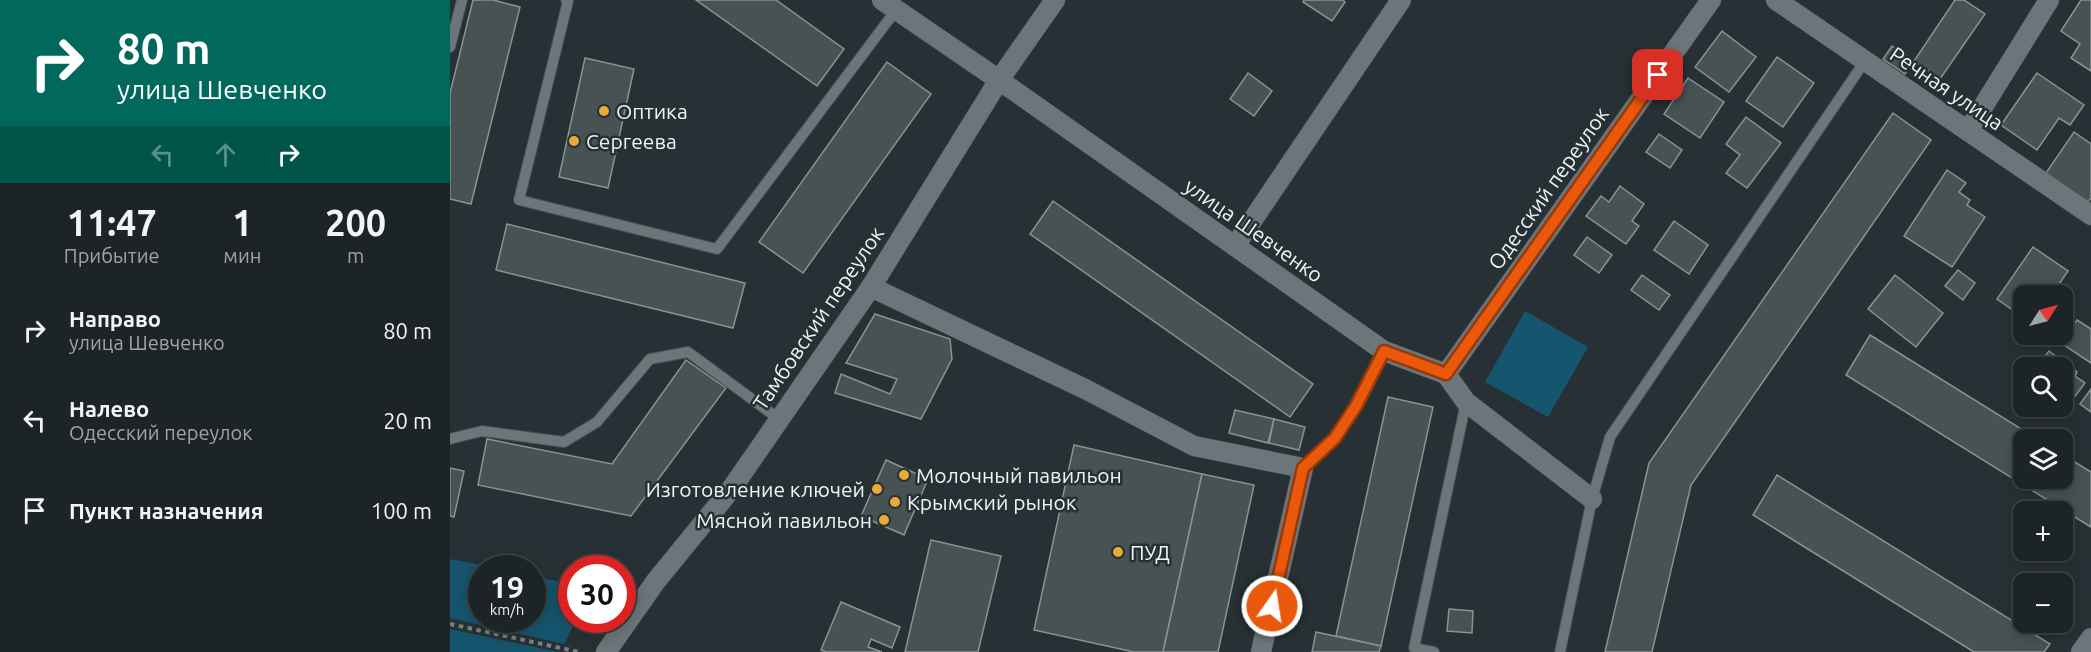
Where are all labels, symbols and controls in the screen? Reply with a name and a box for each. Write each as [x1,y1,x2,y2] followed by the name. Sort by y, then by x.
[18,24,96,102] icon: right
[117,25,211,72] text: 80 m
[1886,41,2008,135] street label: Речная улица
[1632,49,1683,100] pin
[1641,58,1674,91] icon: arrive
[117,74,327,104] text: улица Шевченко
[616,99,688,123] place label: Оптика
[1483,102,1613,274] street label: Одесский переулок
[597,104,611,118] marker: Оптика
[586,129,677,153] place label: Сергеева
[567,134,581,148] marker: Сергеева
[146,138,179,171] icon: left
[209,138,242,171] icon: ahead
[272,138,305,171] icon: right
[1180,173,1328,287] street label: улица Шевченко
[67,202,157,243] text: 11:47
[232,202,253,243] text: 1
[325,202,386,243] text: 200
[748,222,888,414] street label: Тамбовский переулок
[64,244,160,267] text: Прибытие
[223,244,261,267] text: мин
[347,244,364,267] text: m
[2013,285,2073,345] north arrow
[2013,285,2073,633] map controls
[69,306,161,331] text: Направо
[18,314,51,347] icon: right
[383,318,432,343] text: 80 m
[69,331,225,354] text: улица Шевченко
[2013,357,2073,417] button: search
[69,396,149,421] text: Налево
[18,404,51,437] icon: left
[383,408,432,433] text: 20 m
[69,421,252,444] text: Одесский переулок
[2013,429,2073,489] button: layers
[916,463,1122,487] place label: Молочный павильон
[897,468,911,482] marker: Молочный павильон
[646,477,865,501] place label: Изготовление ключей
[870,482,884,496] marker: Изготовление ключей
[907,490,1077,514] place label: Крымский рынок
[18,494,51,527] icon: arrive
[888,495,902,509] marker: Крымский рынок
[69,498,263,523] text: Пункт назначения
[371,498,432,523] text: 100 m
[2013,501,2073,561] button: +
[696,508,872,532] place label: Мясной павильон
[877,513,891,527] marker: Мясной павильон
[1130,540,1170,564] place label: ПУД
[1111,545,1125,559] marker: ПУД
[558,555,636,633] speed limit sign: 30
[490,570,524,604] text: 19
[2013,573,2073,633] button: −
[1240,574,1304,638] position arrow
[490,601,524,618] text: km/h

